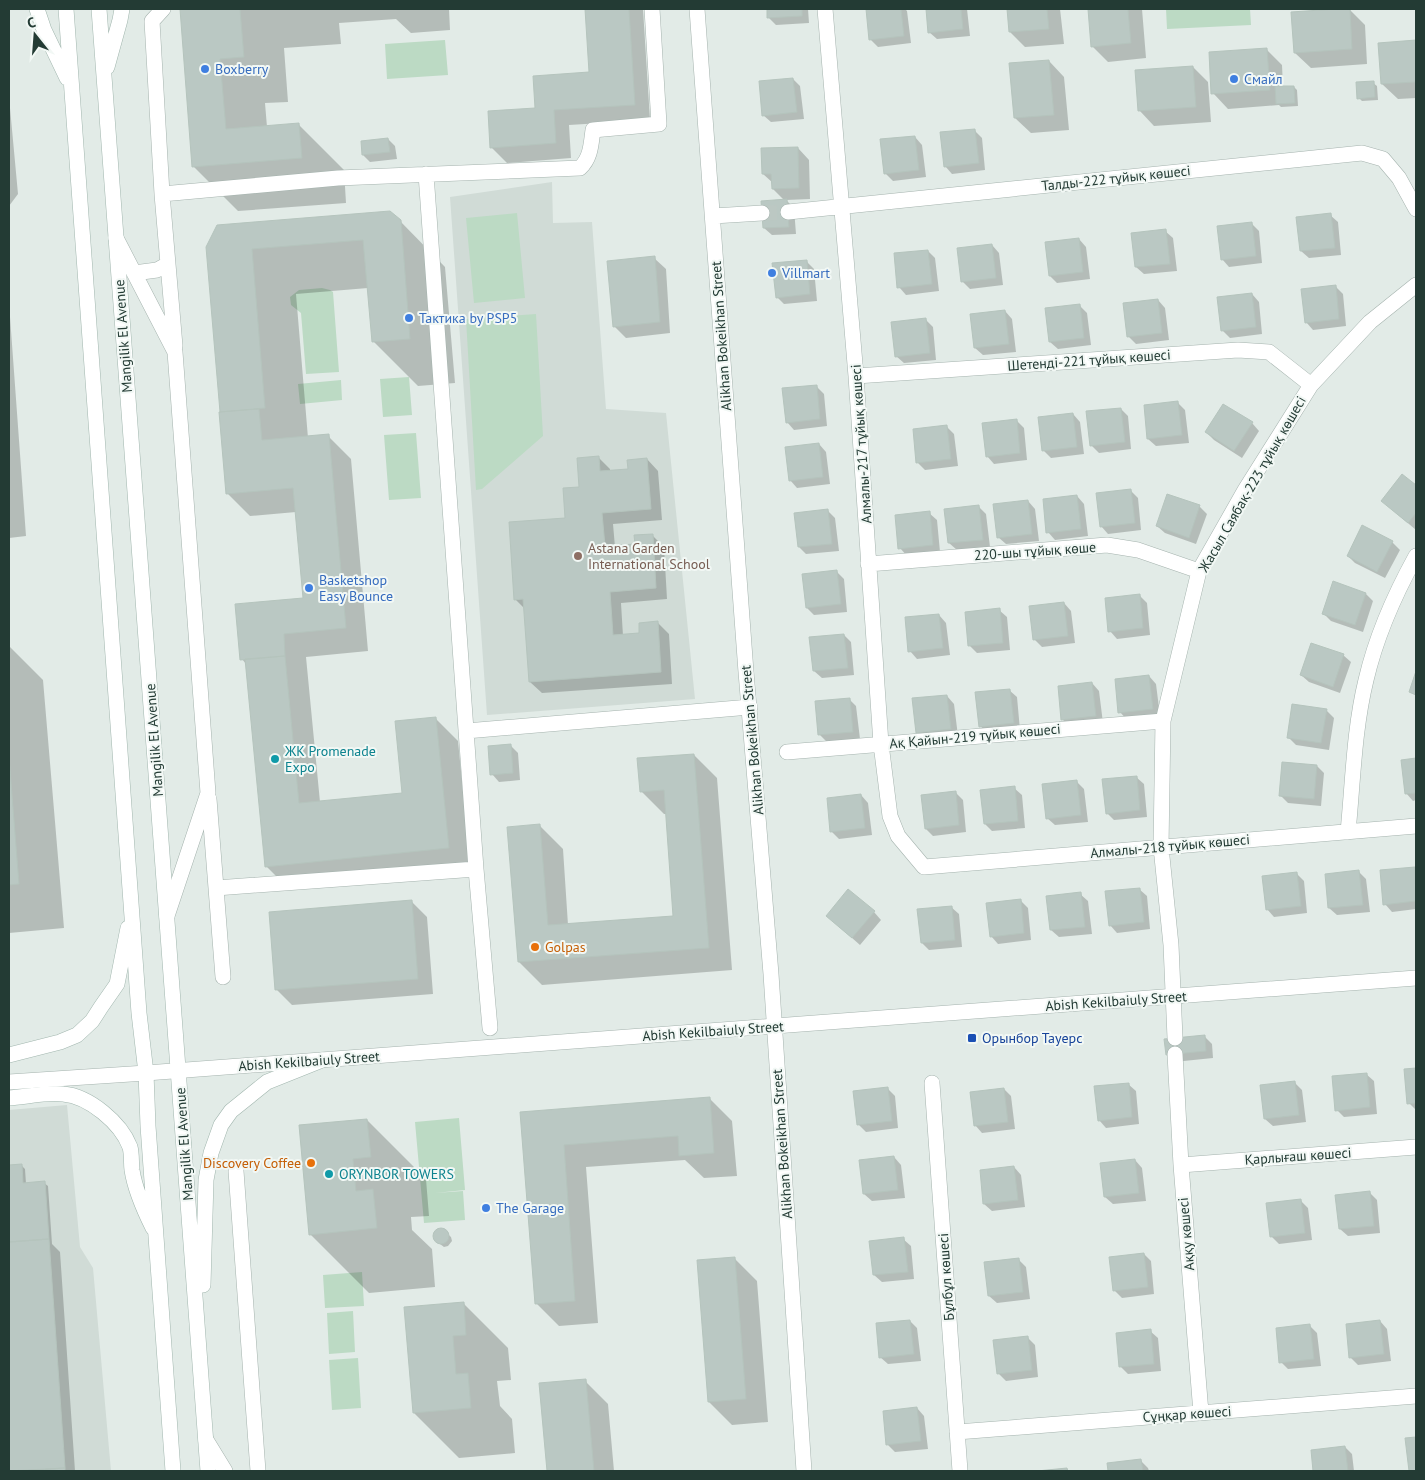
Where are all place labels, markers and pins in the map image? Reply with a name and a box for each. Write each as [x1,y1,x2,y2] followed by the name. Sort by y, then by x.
[215,60,269,78] place label: Boxberry
[199,63,211,75] marker: Boxberry
[1244,70,1283,88] place label: Смайл
[1228,73,1240,85] marker: Смайл
[781,264,830,282] place label: Villmart
[766,267,778,279] marker: Villmart
[419,309,517,327] place label: Тактика by PSP5
[403,312,415,324] marker: Тактика by PSP5
[588,539,710,573] place label: Astana Garden International School
[572,550,584,562] marker: Astana Garden International School
[319,571,393,605] place label: Basketshop Easy Bounce
[303,582,315,594] marker: Basketshop Easy Bounce
[284,742,376,776] place label: ЖК Promenade Expo
[269,753,281,765] marker: ЖК Promenade Expo
[545,938,586,956] place label: Golpas
[529,941,541,953] marker: Golpas
[982,1029,1082,1047] place label: Орынбор Тауерс
[966,1032,978,1044] marker: Орынбор Тауерс
[203,1154,301,1172] place label: Discovery Coffee
[305,1157,317,1169] marker: Discovery Coffee
[339,1165,454,1183] place label: ORYNBOR TOWERS
[323,1168,335,1180] marker: ORYNBOR TOWERS
[496,1199,564,1217] place label: The Garage
[480,1202,492,1214] marker: The Garage

